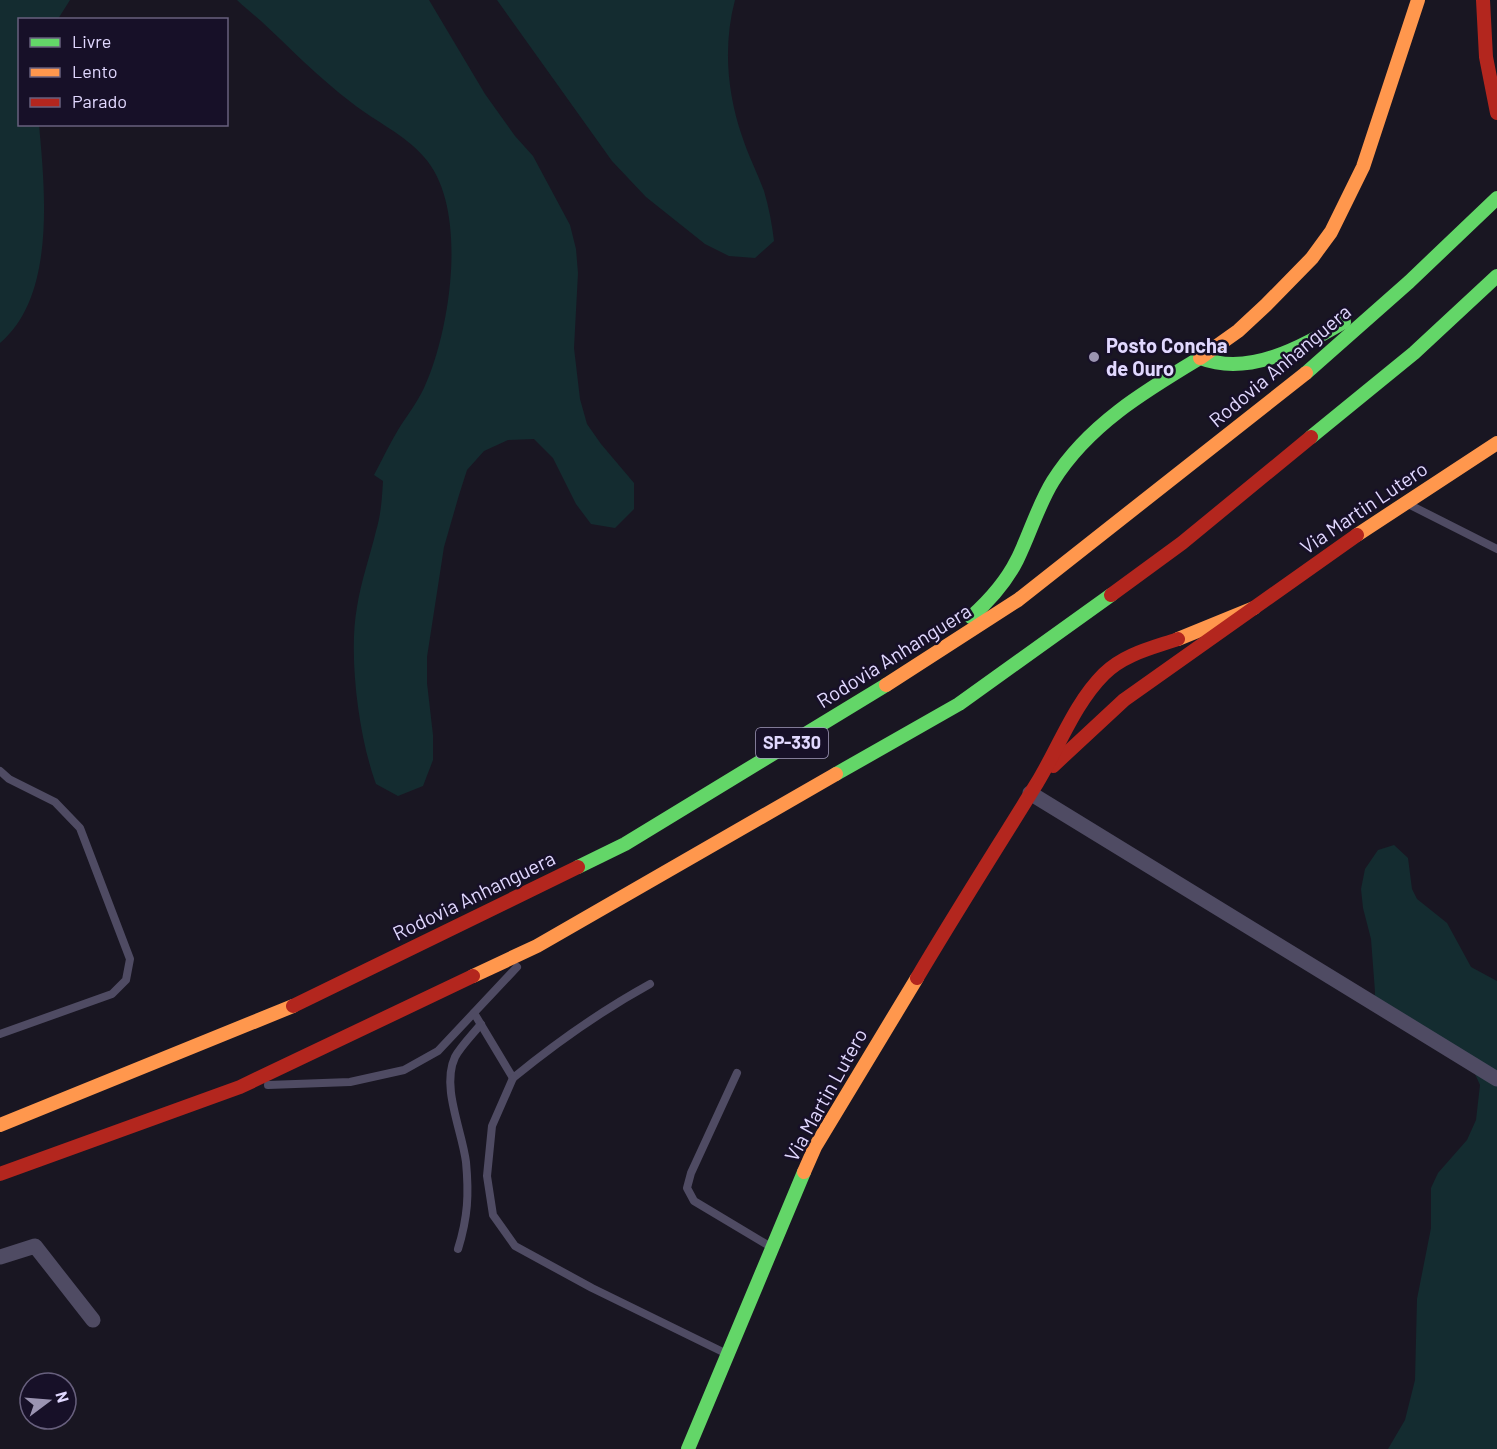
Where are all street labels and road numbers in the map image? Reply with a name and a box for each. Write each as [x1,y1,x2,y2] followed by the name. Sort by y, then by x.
[1204,299,1355,431] street label: Rodovia Anhanguera
[1295,456,1432,559] street label: Via Martin Lutero
[812,598,975,712] street label: Rodovia Anhanguera
[756,728,828,758] road number: SP-330
[389,845,559,945] street label: Rodovia Anhanguera
[779,1024,872,1165] street label: Via Martin Lutero

